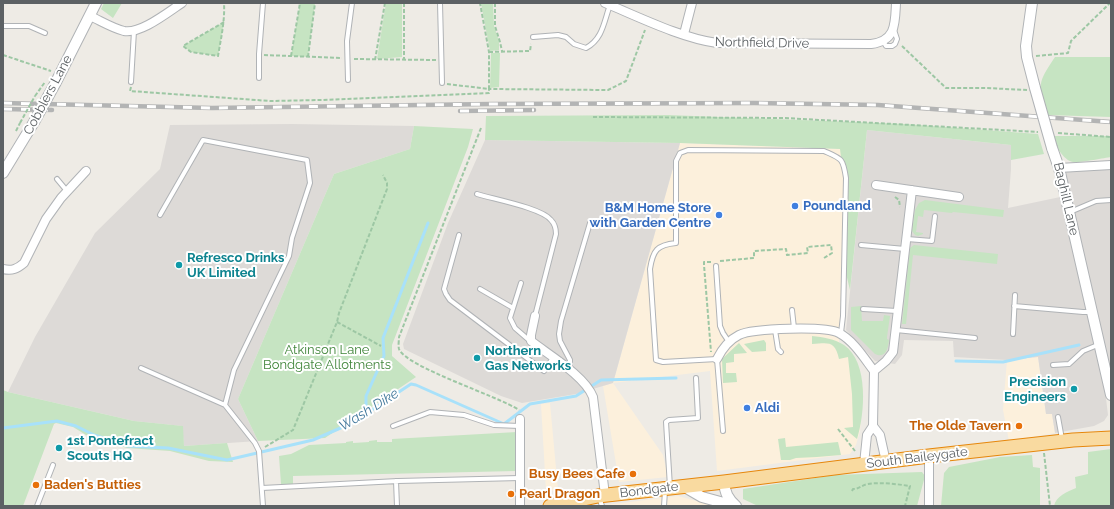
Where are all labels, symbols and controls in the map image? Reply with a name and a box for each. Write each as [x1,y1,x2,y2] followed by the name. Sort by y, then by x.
[715,34,809,52] street label: Northfield Drive
[20,53,76,137] street label: Cobblers Lane
[1050,161,1082,237] street label: Baghill Lane
[803,198,871,214] place label: Poundland
[590,200,711,231] place label: B&M Home Store with Garden Centre
[790,201,800,211] marker: Poundland
[714,210,724,220] marker: B&M Home Store with Garden Centre
[187,250,284,281] place label: Refresco Drinks UK Limited
[174,260,184,270] marker: Refresco Drinks UK Limited
[263,342,391,373] park label: Atkinson Lane Bondgate Allotments
[485,343,571,374] place label: Northern Gas Networks
[472,353,482,363] marker: Northern Gas Networks
[1004,374,1066,405] place label: Precision Engineers
[1069,384,1079,394] marker: Precision Engineers
[336,385,402,435] water label: Wash Dike
[755,400,780,416] place label: Aldi
[742,403,752,413] marker: Aldi
[909,418,1011,434] place label: The Olde Tavern
[1014,421,1024,431] marker: The Olde Tavern
[67,433,154,464] place label: 1st Pontefract Scouts HQ
[54,443,64,453] marker: 1st Pontefract Scouts HQ
[865,444,969,472] street label: South Baileygate
[529,466,625,482] place label: Busy Bees Cafe
[628,469,638,479] marker: Busy Bees Cafe
[44,477,141,493] place label: Baden's Butties
[619,479,679,501] street label: Bondgate
[31,480,41,490] marker: Baden's Butties
[519,486,600,502] place label: Pearl Dragon
[506,489,516,499] marker: Pearl Dragon

